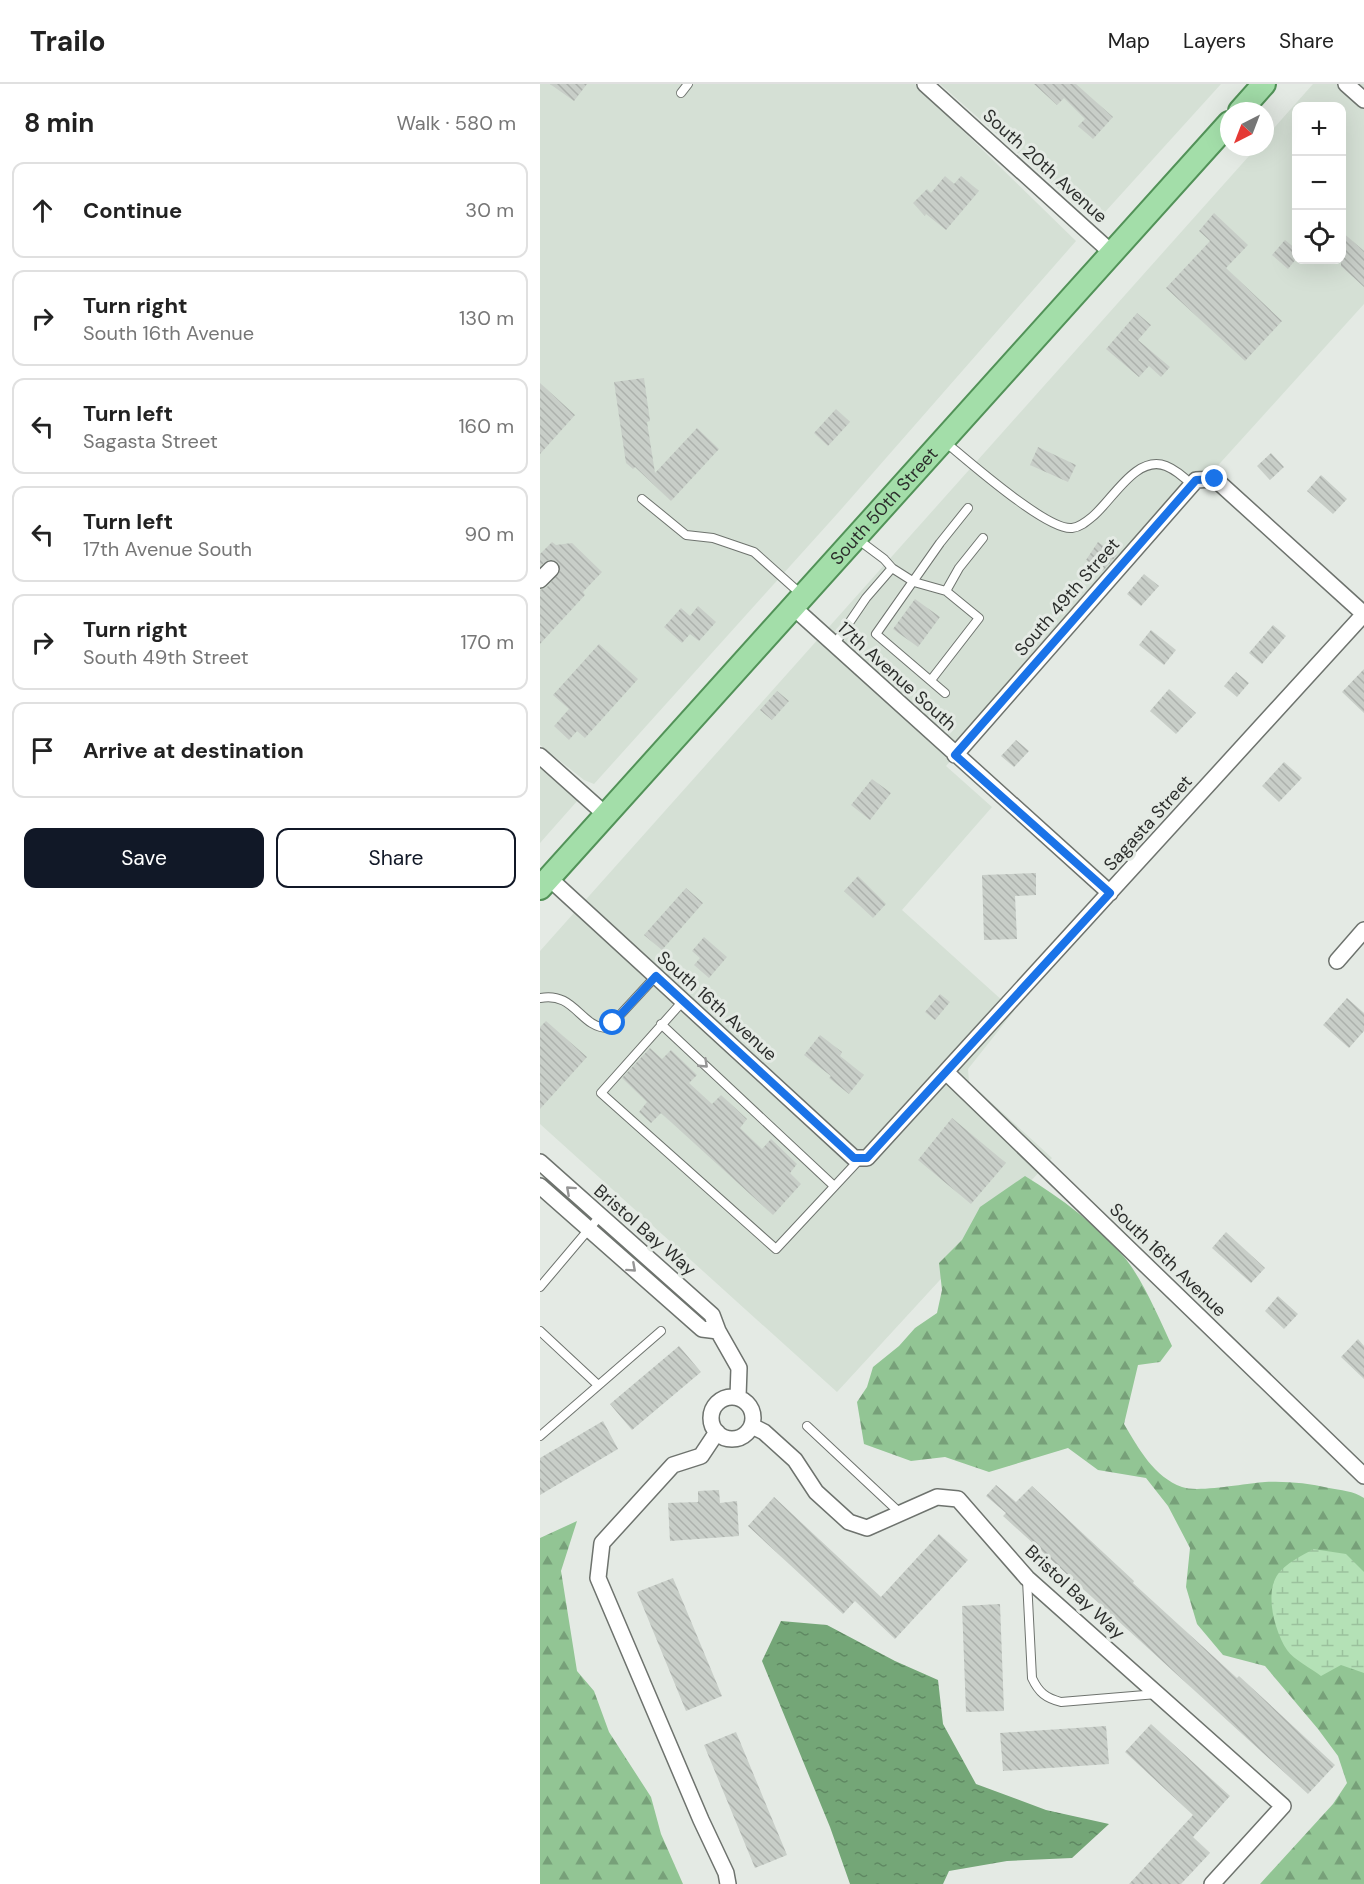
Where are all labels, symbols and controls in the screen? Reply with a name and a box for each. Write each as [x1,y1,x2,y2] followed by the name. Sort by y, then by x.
[30,23,106,60] text: Trailo
[1108,27,1150,55] text: Map
[1183,27,1246,55] text: Layers
[1279,27,1334,55] text: Share
[1220,102,1274,156] north arrow
[1292,102,1346,264] map controls
[1292,102,1346,156] button: +
[978,104,1112,228] street label: South 20th Avenue
[24,106,94,140] text: 8 min
[396,110,516,136] text: Walk · 580 m
[1292,156,1346,210] button: −
[26,194,59,227] icon: ahead
[83,196,182,225] text: Continue
[465,197,514,223] text: 30 m
[1292,210,1346,264] button: locate
[83,291,188,320] text: Turn right
[26,302,59,335] icon: right
[459,305,514,331] text: 130 m
[83,320,254,346] text: South 16th Avenue
[83,399,173,428] text: Turn left
[26,410,59,443] icon: left
[458,413,514,439] text: 160 m
[83,428,218,454] text: Sagasta Street
[825,442,943,570] street label: South 50th Street
[1201,465,1227,491] route end
[83,507,173,536] text: Turn left
[26,518,59,551] icon: left
[465,521,514,547] text: 90 m
[1009,533,1125,661] street label: South 49th Street
[83,536,252,562] text: 17th Avenue South
[83,615,188,644] text: Turn right
[832,616,962,736] street label: 17th Avenue South
[26,626,59,659] icon: right
[461,629,514,655] text: 170 m
[83,644,249,670] text: South 49th Street
[26,734,59,767] icon: arrive
[83,736,304,765] text: Arrive at destination
[1098,770,1198,876] street label: Sagasta Street
[24,828,264,888] button: Save
[276,828,516,888] button: Share
[652,946,782,1066] street label: South 16th Avenue
[599,1009,625,1035] route start
[697,1057,708,1068] one-way arrow
[589,1179,701,1281] street label: Bristol Bay Way
[566,1186,576,1197] one-way arrow
[1104,1198,1232,1322] street label: South 16th Avenue
[626,1261,636,1272] one-way arrow
[1020,1540,1130,1644] street label: Bristol Bay Way

